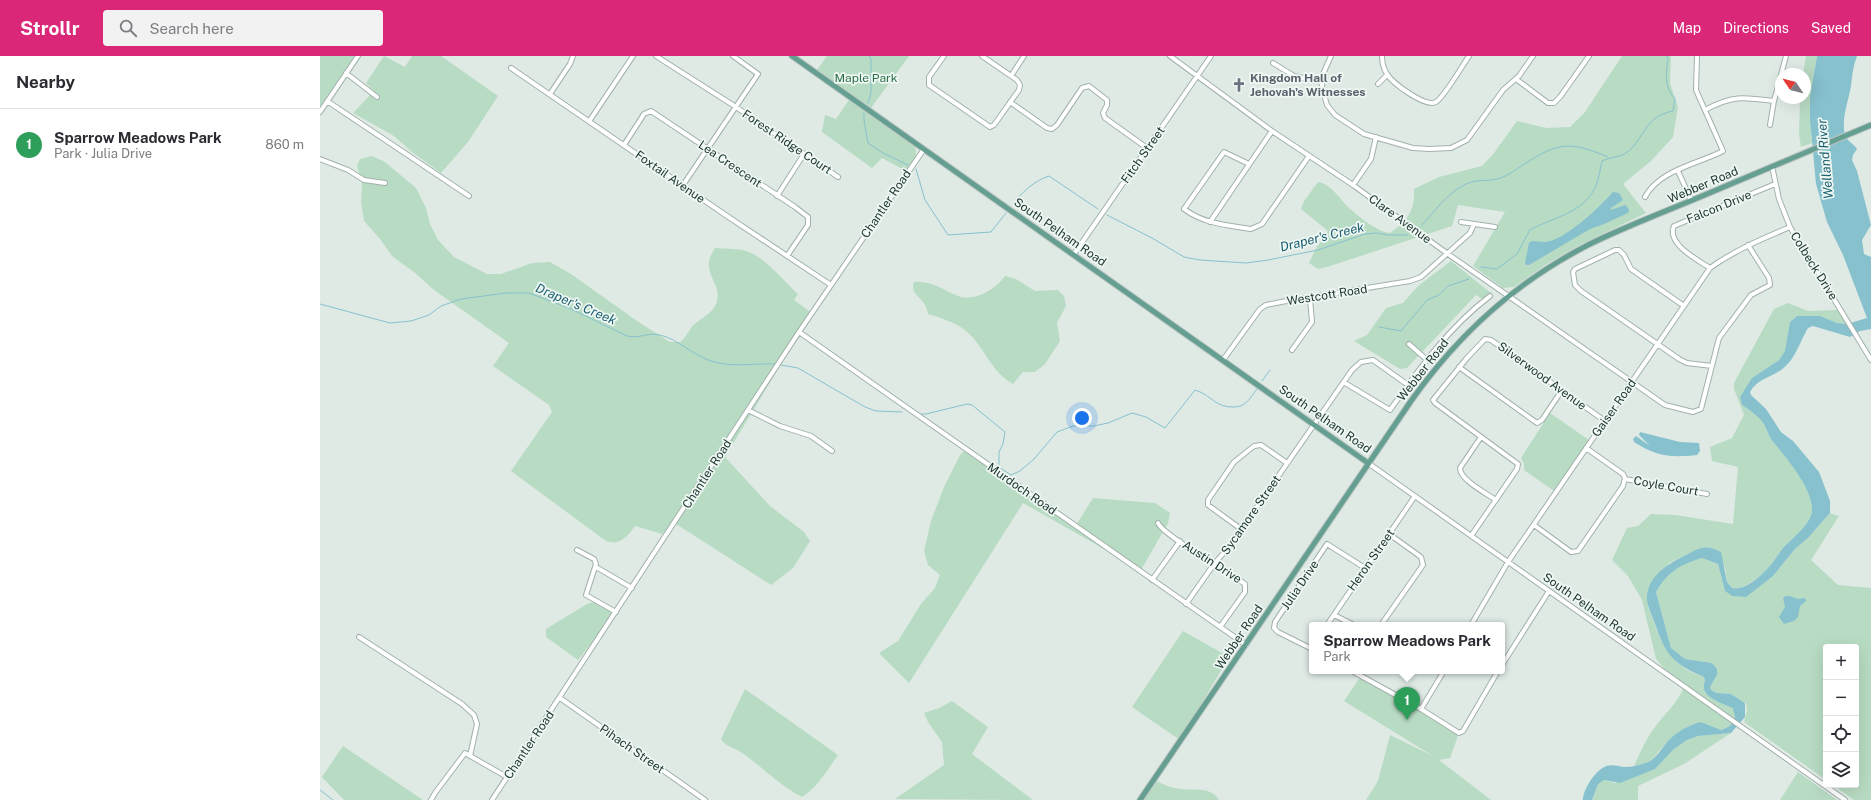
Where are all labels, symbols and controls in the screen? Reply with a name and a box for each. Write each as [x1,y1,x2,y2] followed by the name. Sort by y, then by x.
[103,10,383,46] search box
[20,17,79,39] text: Strollr
[117,17,139,39] icon: search
[149,20,234,37] text: Search here
[1673,20,1701,36] text: Map
[1723,20,1789,36] text: Directions
[1811,20,1851,36] text: Saved
[1775,68,1811,104] north arrow
[835,71,898,85] park label: Maple Park
[1250,71,1366,99] place label: Kingdom Hall of Jehovah's Witnesses
[16,72,75,92] text: Nearby
[1231,77,1247,93] church icon: Kingdom Hall of Jehovah's Witnesses
[740,107,835,177] street label: Forest Ridge Court
[1814,118,1836,200] water label: Welland River
[1118,124,1168,186] street label: Fitch Street
[54,129,222,146] text: Sparrow Meadows Park
[26,137,32,152] text: 1
[265,137,304,152] text: 860 m
[696,138,765,190] street label: Lea Crescent
[54,146,152,161] text: Park · Julia Drive
[632,148,708,206] street label: Foxtail Avenue
[1666,164,1740,206] street label: Webber Road
[858,167,914,241] street label: Chantler Road
[1684,188,1754,226] street label: Falcon Drive
[1366,192,1434,247] street label: Clare Avenue
[1011,195,1109,269] street label: South Pelham Road
[1278,219,1366,255] water label: Draper's Creek
[1788,229,1841,303] street label: Colbeck Drive
[533,280,619,328] water label: Draper's Creek
[1286,282,1368,308] street label: Westcott Road
[1394,336,1452,404] street label: Webber Road
[1495,339,1589,413] street label: Silverwood Avenue
[1589,376,1639,440] street label: Gaiser Road
[1276,382,1374,456] street label: South Pelham Road
[1072,408,1092,428] your location
[680,437,734,511] street label: Chantler Road
[985,460,1059,518] street label: Murdoch Road
[1218,472,1284,557] street label: Sycamore Street
[1632,473,1700,499] street label: Coyle Court
[1345,526,1398,594] street label: Heron Street
[1180,538,1244,586] street label: Austin Drive
[1278,557,1322,612] street label: Julia Drive
[1540,570,1638,644] street label: South Pelham Road
[1212,602,1266,672] street label: Webber Road
[1309,622,1505,674] popup
[1323,632,1491,649] text: Sparrow Meadows Park
[1823,644,1859,788] map controls
[1823,644,1859,680] button: +
[1323,649,1351,664] text: Park
[1823,680,1859,716] button: −
[1394,687,1420,720] pin: 1
[501,708,557,782] street label: Chantler Road
[1823,716,1859,752] button: locate
[597,722,667,777] street label: Pihach Street
[1823,752,1859,788] button: layers

